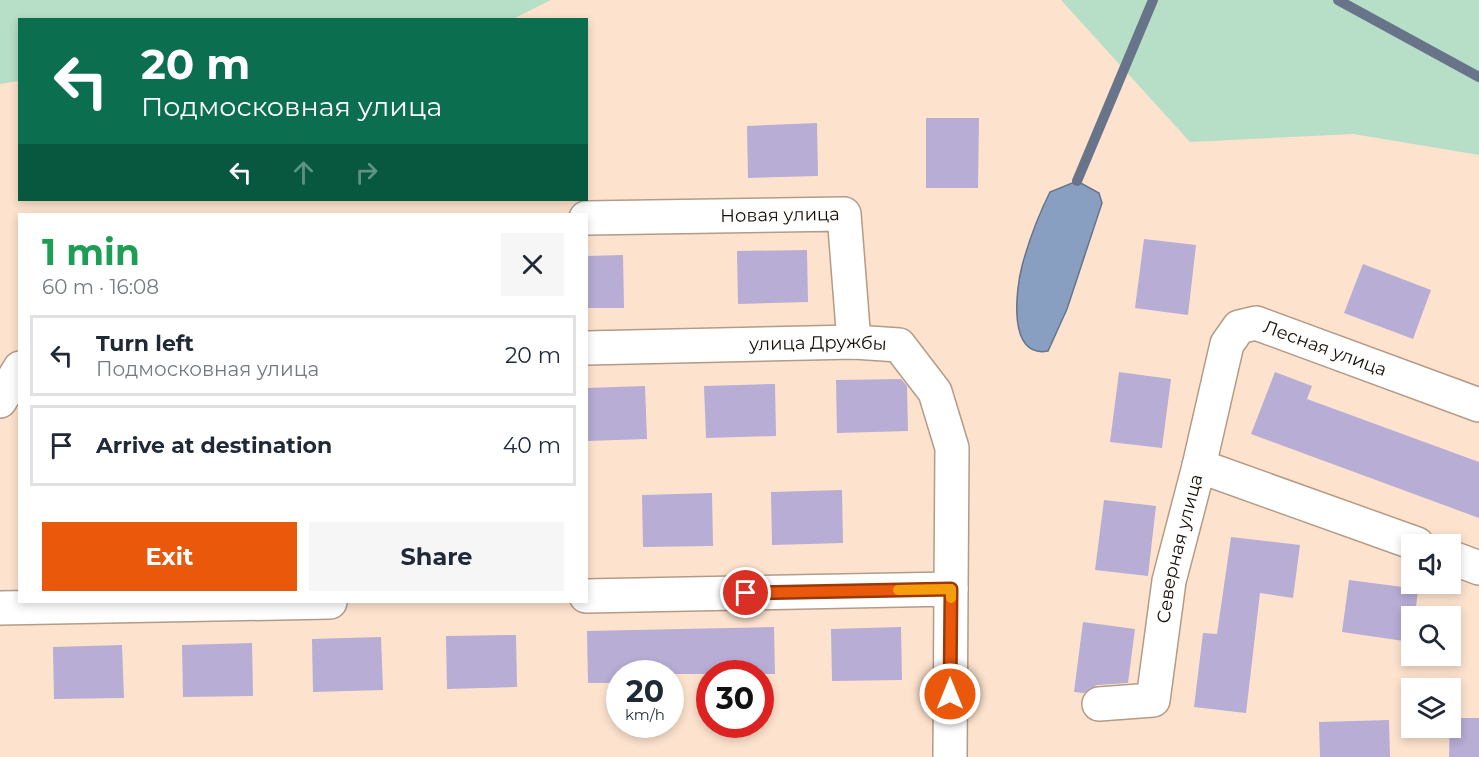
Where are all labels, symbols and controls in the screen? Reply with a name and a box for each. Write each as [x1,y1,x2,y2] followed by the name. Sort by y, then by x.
[141,38,250,90] text: 20 m
[42,42,120,120] icon: left
[141,90,442,123] text: Подмосковная улица
[224,156,257,189] icon: left
[287,156,320,189] icon: ahead
[350,156,383,189] icon: right
[720,203,840,227] street label: Новая улица
[42,230,140,274] text: 1 min
[501,233,564,296] button: close
[42,275,159,299] text: 60 m · 16:08
[1260,316,1390,381] street label: Лесная улица
[96,330,194,357] text: Turn left
[748,331,887,355] street label: улица Дружбы
[45,339,78,372] icon: left
[505,342,561,369] text: 20 m
[96,357,319,381] text: Подмосковная улица
[45,429,78,462] icon: arrive
[96,432,332,459] text: Arrive at destination
[503,432,561,459] text: 40 m
[1152,472,1207,625] street label: Северная улица
[42,522,297,591] button: Exit
[309,522,564,591] button: Share
[1401,534,1461,738] map controls
[1401,534,1461,594] button: sound
[720,567,771,618] pin
[729,576,762,609] icon: arrive
[1401,606,1461,666] button: search
[696,660,774,738] speed limit sign: 30
[918,662,982,726] position arrow
[626,673,664,710] text: 20
[1401,678,1461,738] button: layers
[625,705,665,724] text: km/h

